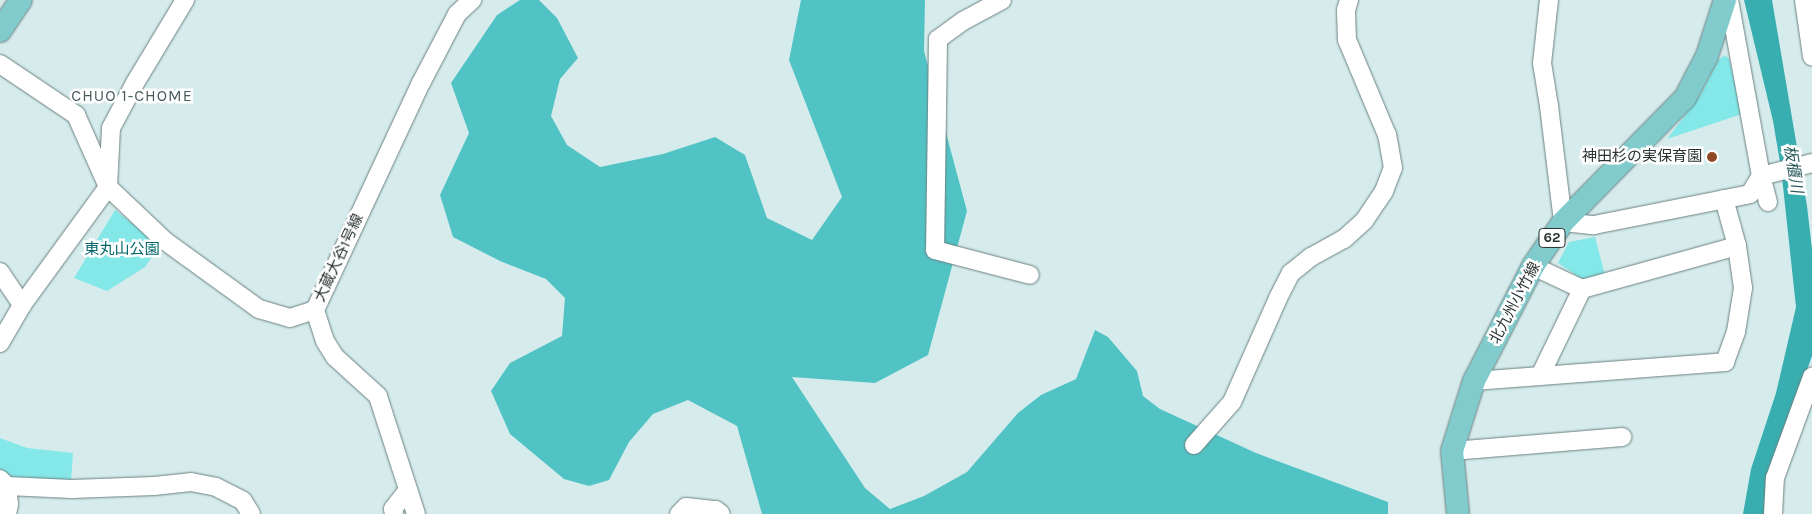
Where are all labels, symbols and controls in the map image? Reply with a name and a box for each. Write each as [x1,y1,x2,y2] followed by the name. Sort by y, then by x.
[70,86,194,106] district label: CHUO 1-CHOME
[1780,144,1806,194] water label: 板櫃川
[1582,148,1702,166] place label: 神田杉の実保育園
[1706,151,1718,163] marker: 神田杉の実保育園
[311,211,367,305] street label: 大蔵大谷1号線
[1538,227,1566,250] road number: 62
[85,241,159,259] park label: 東丸山公園
[1486,259,1544,347] street label: 北九州小竹線

